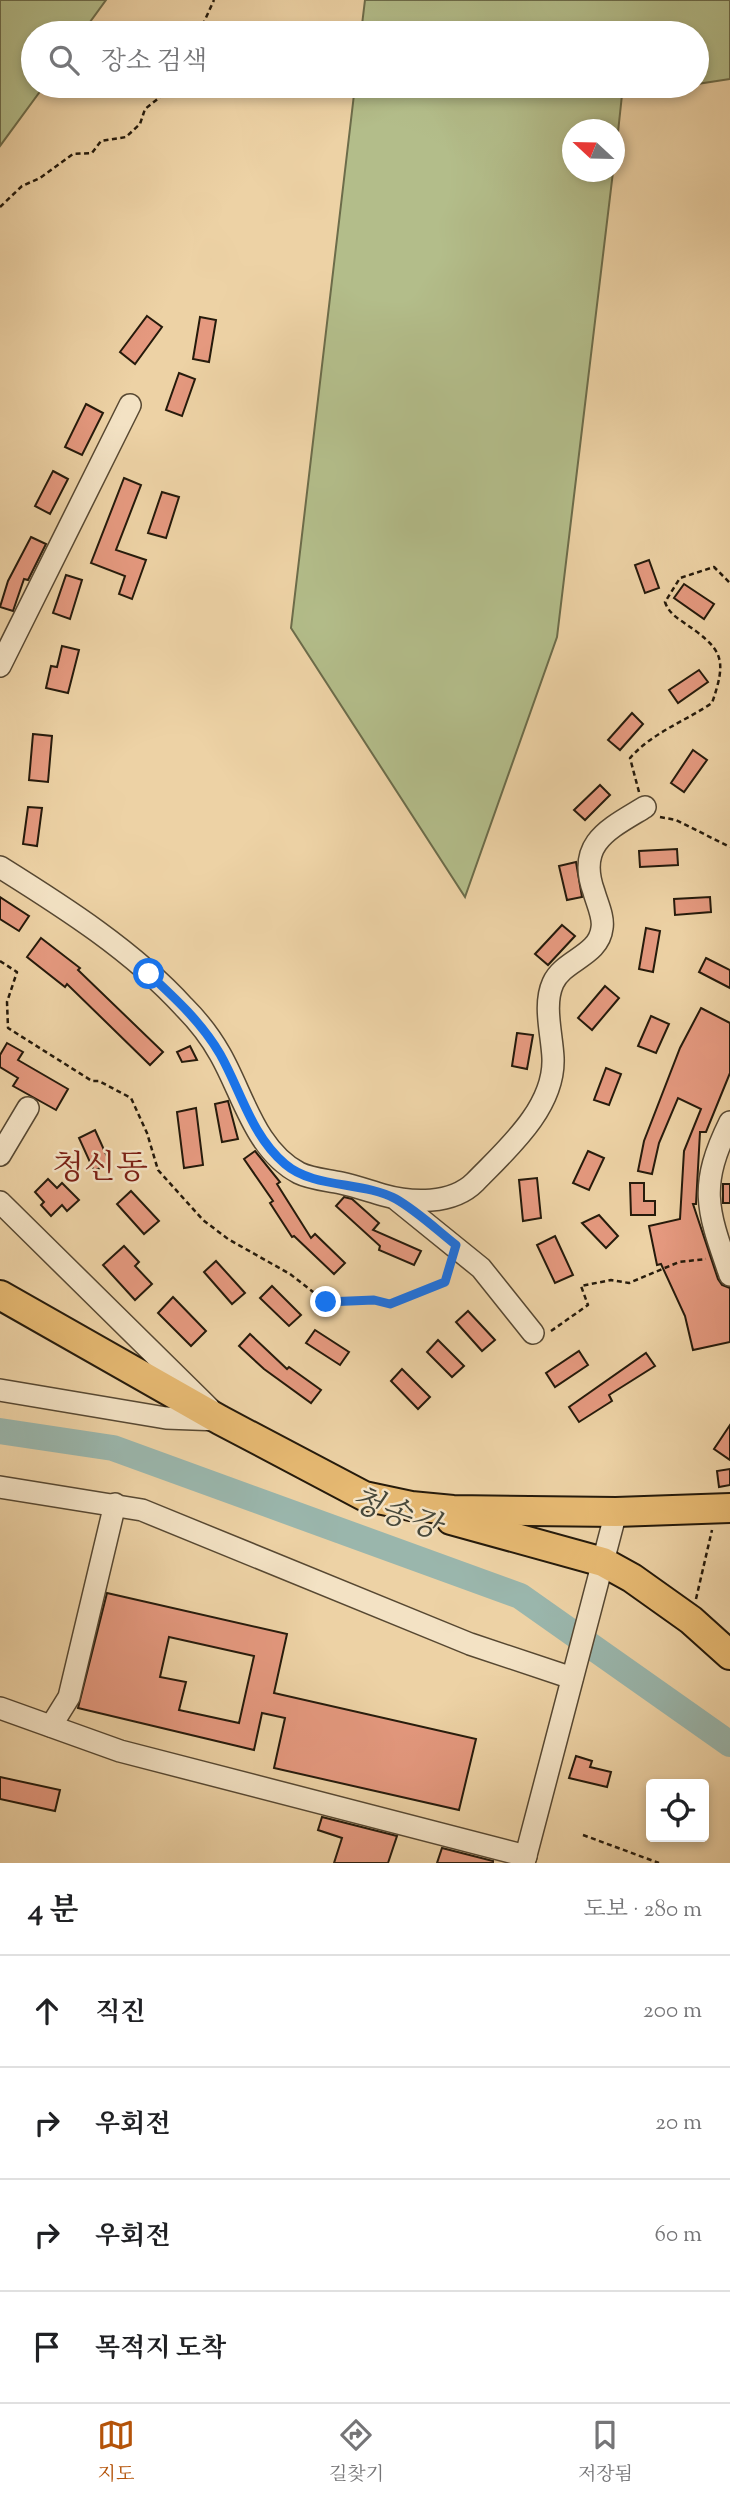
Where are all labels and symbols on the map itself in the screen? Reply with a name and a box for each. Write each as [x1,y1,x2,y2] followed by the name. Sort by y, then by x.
[562,119,625,182] north arrow
[133,958,164,989] route start
[52,1146,148,1194] district label: 청신동
[310,1286,341,1317] route end
[344,1478,450,1554] water label: 청송강

